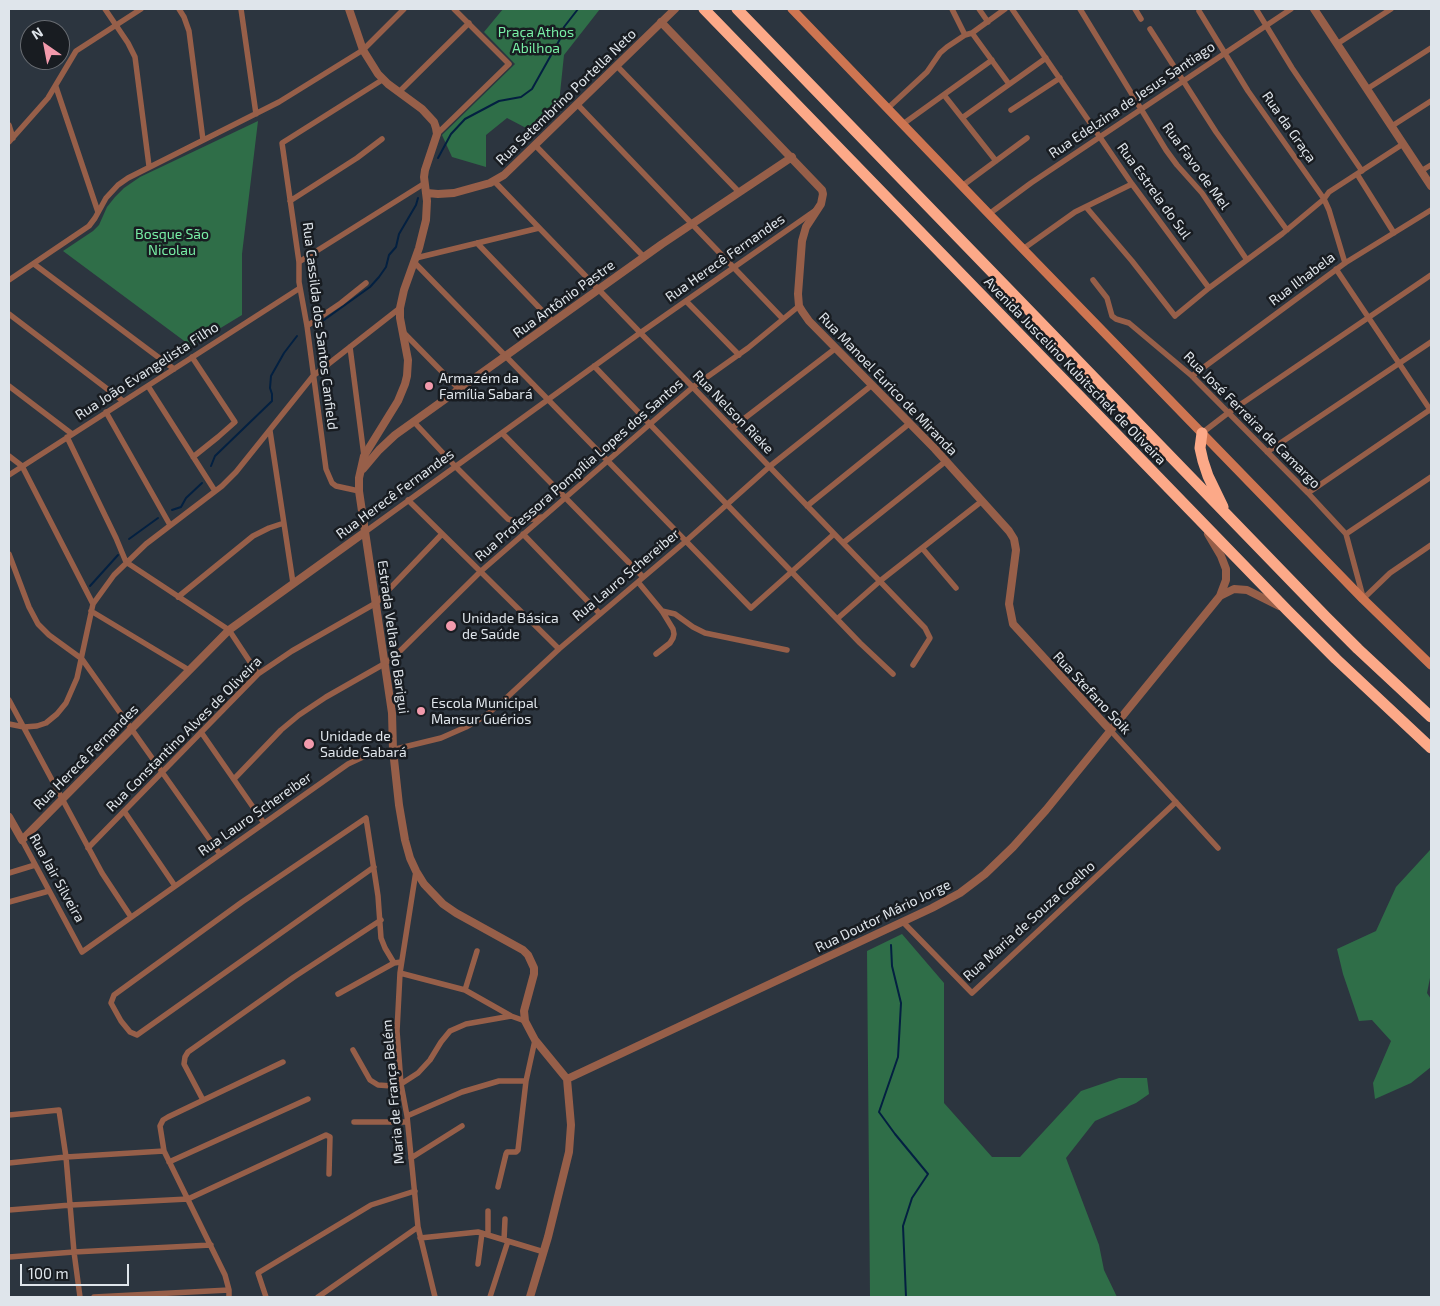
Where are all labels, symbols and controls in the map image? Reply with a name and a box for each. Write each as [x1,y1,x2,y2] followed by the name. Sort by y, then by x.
[20,20,70,70] north arrow
[28,23,46,43] text: N
[498,24,574,56] park label: Praça Athos Abilhoa
[492,25,640,169] street label: Rua Setembrino Portella Neto
[1046,38,1218,162] street label: Rua Edelzina de Jesus Santiago
[1258,88,1320,166] street label: Rua da Graça
[1159,119,1233,213] street label: Rua Favo de Mel
[1113,140,1195,242] street label: Rua Estrela do Sul
[662,210,788,306] street label: Rua Herecê Fernandes
[299,221,341,431] street label: Rua Cassilda dos Santos Canfield
[135,226,209,258] park label: Bosque São Nicolau
[1266,249,1338,309] street label: Rua Ilhabela
[510,256,618,342] street label: Rua Antônio Pastre
[980,274,1170,468] street label: Avenida Juscelino Kubitschek de Oliveira
[815,309,961,459] street label: Rua Manoel Eurico de Miranda
[72,318,222,424] street label: Rua João Evangelista Filho
[1180,348,1324,492] street label: Rua José Ferreira de Camargo
[689,367,777,457] street label: Rua Nelson Rieke
[439,370,533,402] place label: Armazém da Família Sabará
[472,375,686,565] street label: Rua Professora Pompília Lopes dos Santos
[423,380,435,392] marker: Armazém da Família Sabará
[333,446,457,542] street label: Rua Herecê Fernandes
[569,525,683,625] street label: Rua Lauro Schereiber
[374,559,412,715] street label: Estrada Velha do Barigui
[462,610,559,642] place label: Unidade Básica de Saúde
[444,619,458,633] marker: Unidade Básica de Saúde
[1049,648,1135,738] street label: Rua Stefano Soik
[103,653,265,815] street label: Rua Constantino Alves de Oliveira
[431,695,538,728] place label: Escola Municipal Mansur Guérios
[30,701,142,813] street label: Rua Herecê Fernandes
[415,705,427,717] marker: Escola Municipal Mansur Guérios
[320,728,407,760] place label: Unidade de Saúde Sabará
[302,737,316,751] marker: Unidade de Saúde Sabará
[195,768,315,860] street label: Rua Lauro Schereiber
[26,831,88,925] street label: Rua Jair Silveira
[960,857,1098,985] street label: Rua Maria de Souza Coelho
[813,876,953,956] street label: Rua Doutor Mário Jorge
[378,1019,408,1165] street label: Maria de França Belém
[22,1254,131,1286] scale bar
[28,1264,69,1282] text: 100 m

